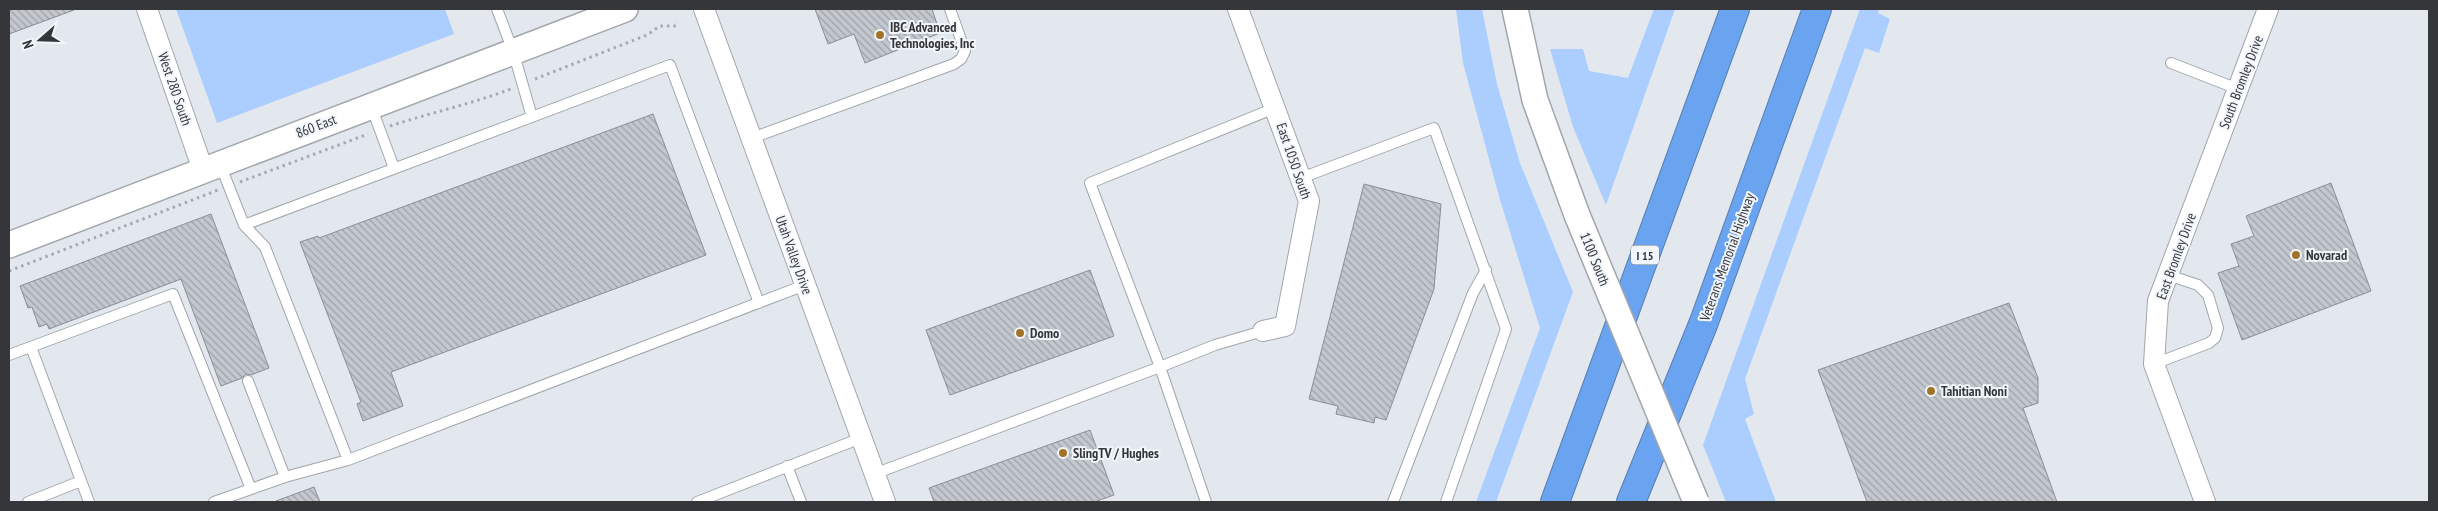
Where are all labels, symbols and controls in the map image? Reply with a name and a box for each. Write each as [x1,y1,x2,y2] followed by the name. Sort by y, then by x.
[15,15,65,65] north arrow
[890,18,974,52] place label: IBC Advanced Technologies, Inc
[874,29,886,41] marker: IBC Advanced Technologies, Inc
[2215,32,2267,131] street label: South Bromley Drive
[18,38,38,51] text: N
[154,50,196,128] street label: West 280 South
[293,110,339,142] street label: 860 East
[1273,121,1315,201] street label: East 1050 South
[1695,190,1759,324] street label: Veterans Memorial Highway
[2152,210,2200,302] street label: East Bromley Drive
[771,213,817,297] street label: Utah Valley Drive
[1576,230,1614,288] street label: 1100 South
[1631,246,1659,264] road number: I 15
[2306,246,2347,264] place label: Novarad
[2290,249,2302,261] marker: Novarad
[1030,324,1059,342] place label: Domo
[1014,327,1026,339] marker: Domo
[1941,382,2007,400] place label: Tahitian Noni
[1925,385,1937,397] marker: Tahitian Noni
[1073,444,1159,462] place label: SlingTV / Hughes
[1057,447,1069,459] marker: SlingTV / Hughes

